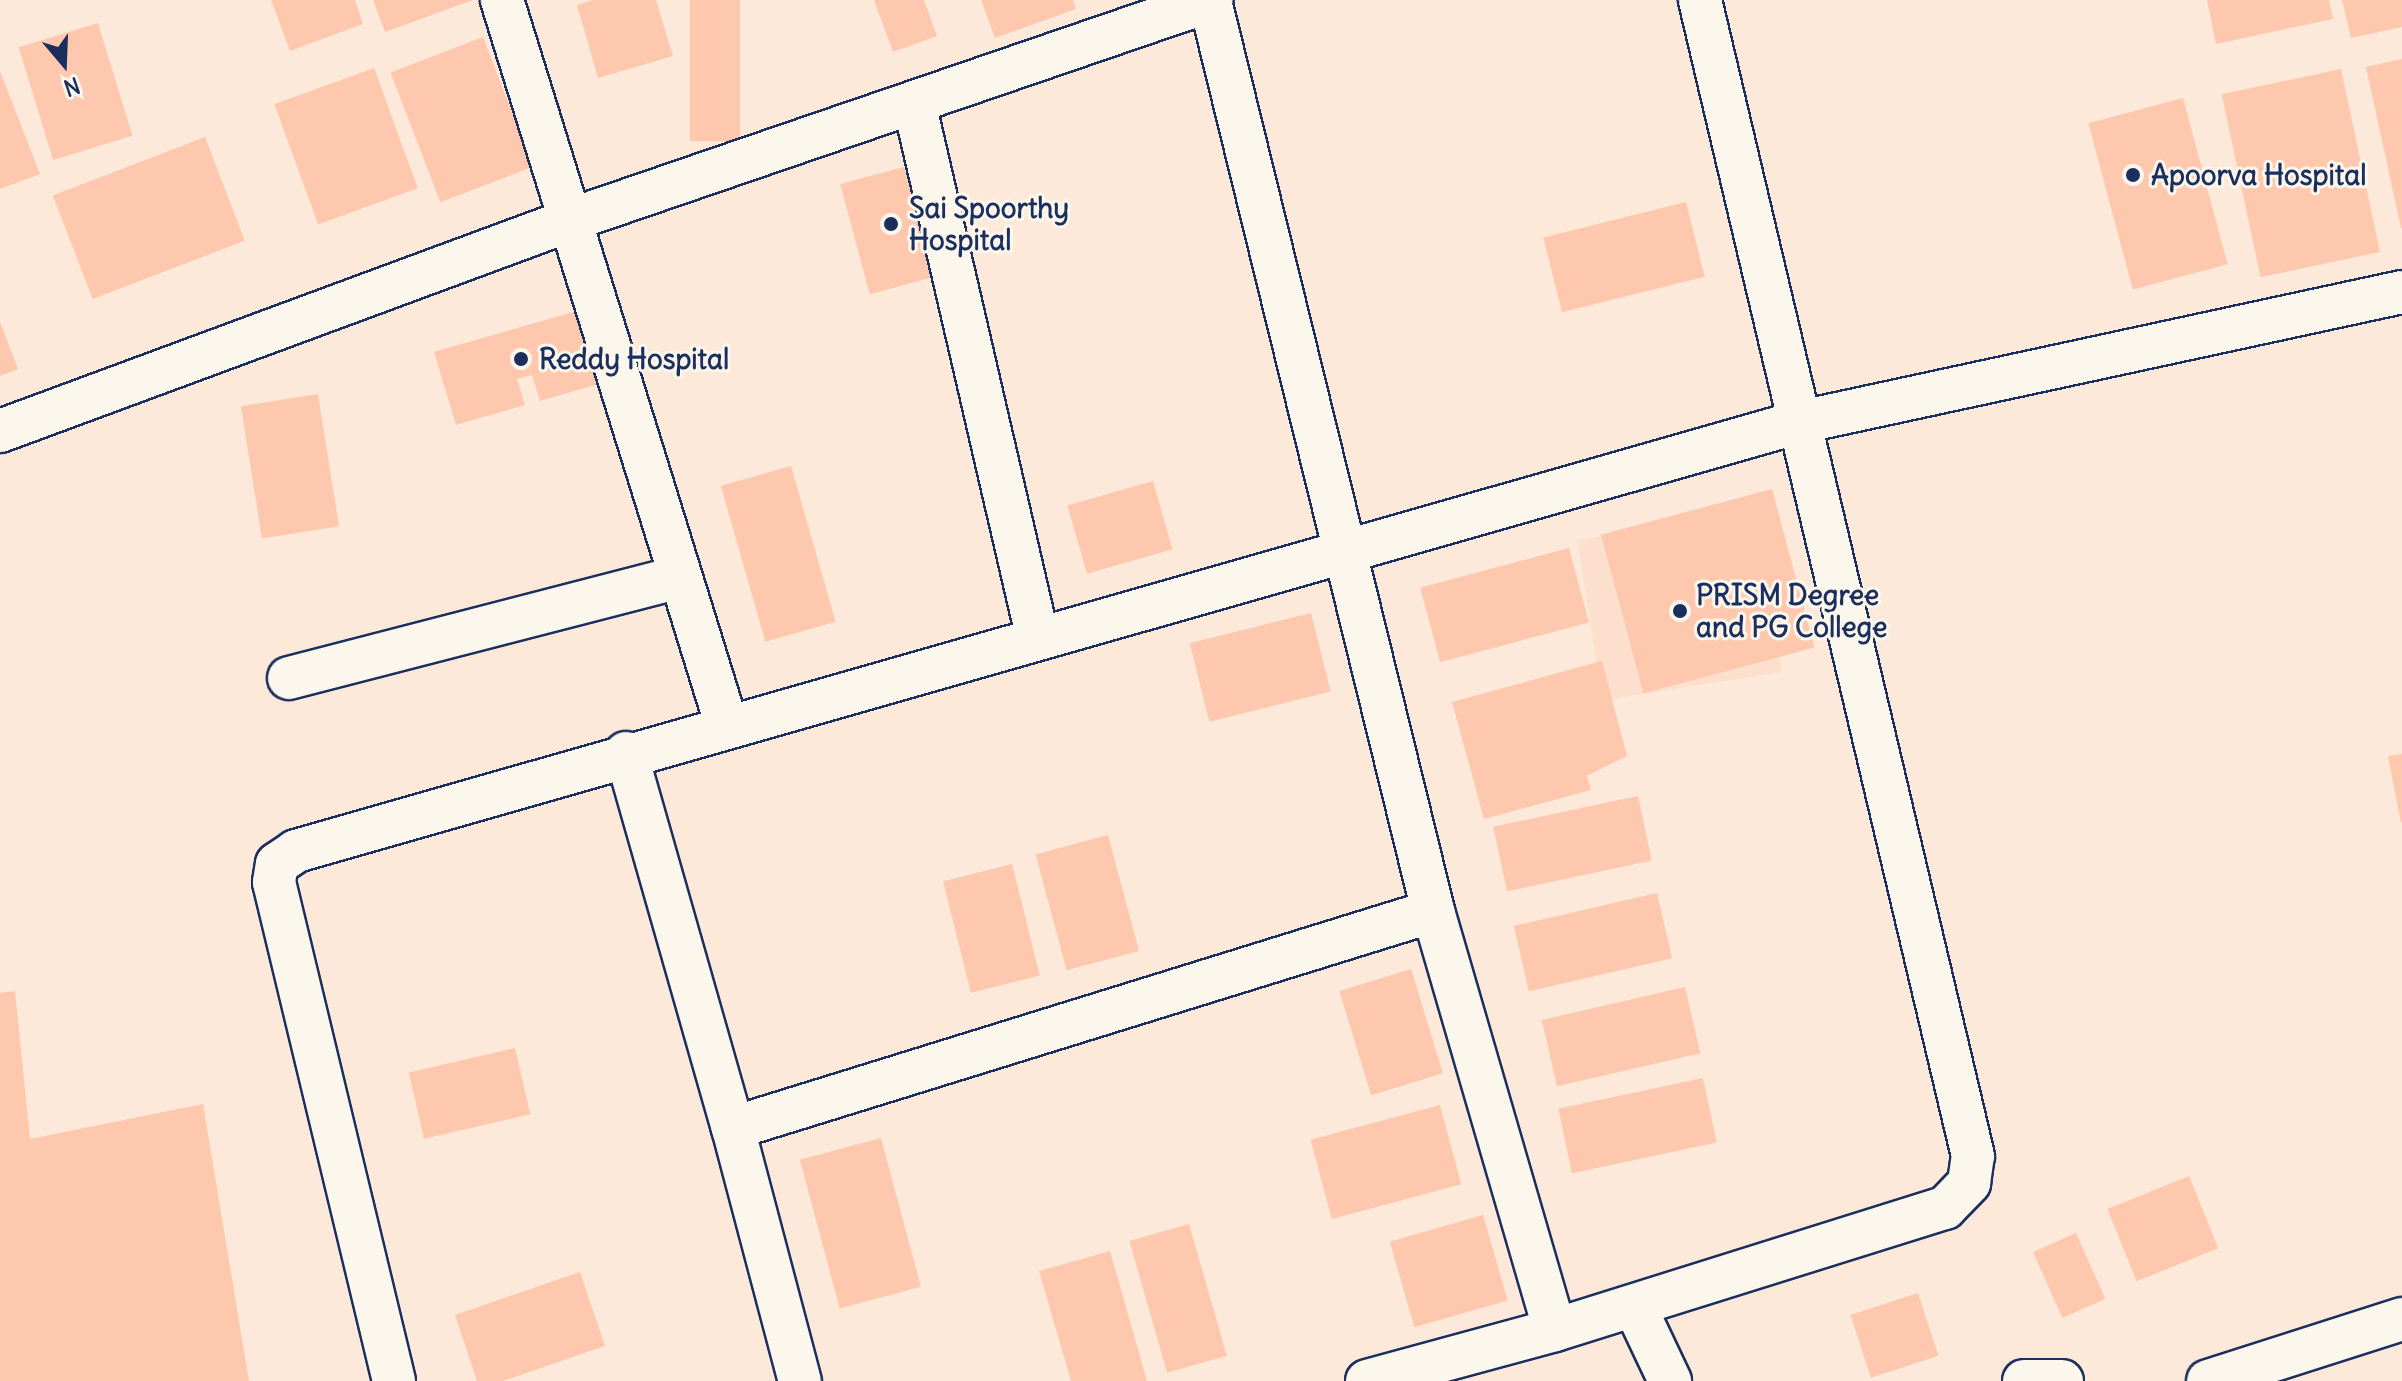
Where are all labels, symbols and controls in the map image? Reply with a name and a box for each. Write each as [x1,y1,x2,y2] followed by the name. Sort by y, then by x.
[24,24,104,104] north arrow
[60,71,84,102] text: N
[2151,158,2366,192] place label: Apoorva Hospital
[2122,164,2144,186] marker: Apoorva Hospital
[909,191,1069,257] place label: Sai Spoorthy Hospital
[880,213,902,235] marker: Sai Spoorthy Hospital
[539,342,729,376] place label: Reddy Hospital
[510,348,532,370] marker: Reddy Hospital
[1696,578,1887,644] place label: PRISM Degree and PG College
[1671,602,1689,620] marker: PRISM Degree and PG College

